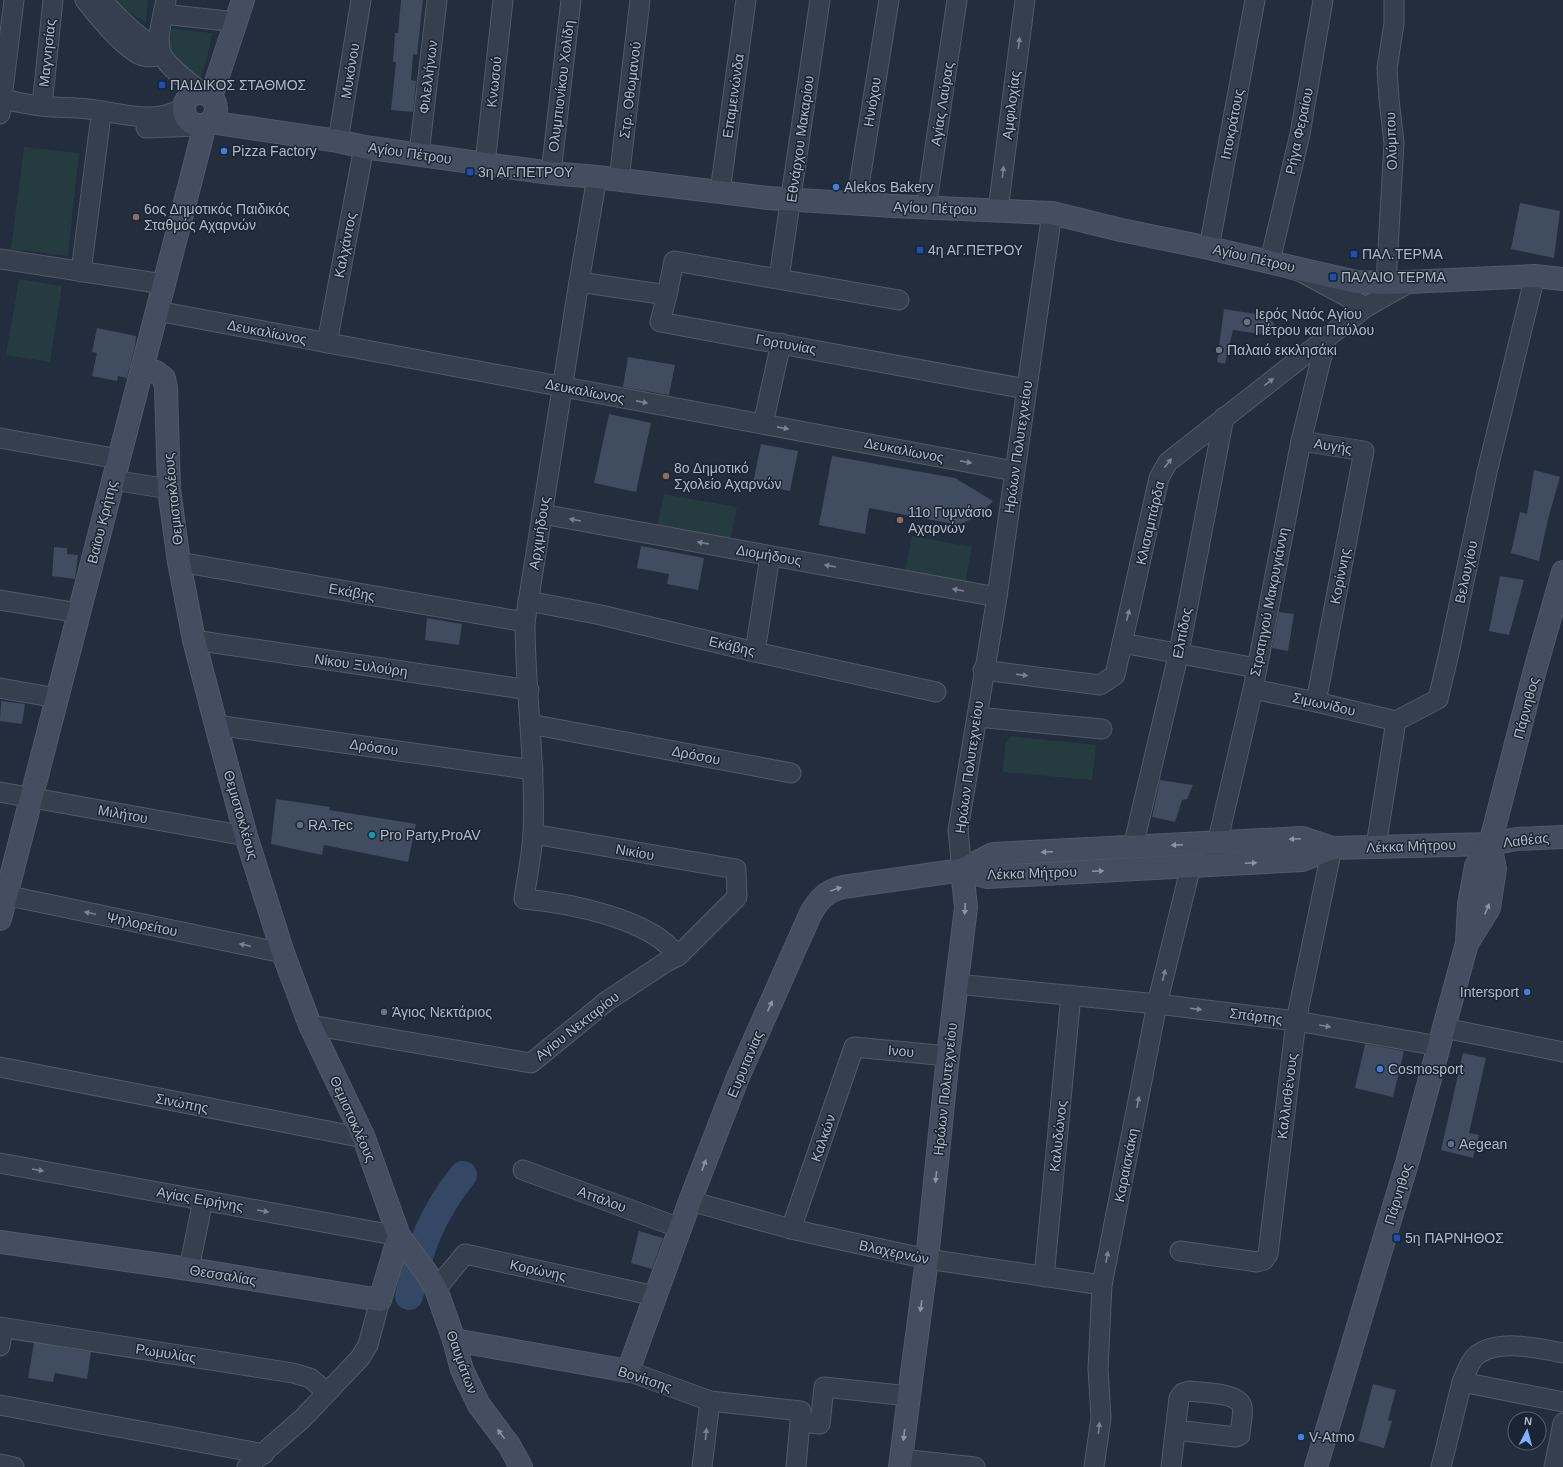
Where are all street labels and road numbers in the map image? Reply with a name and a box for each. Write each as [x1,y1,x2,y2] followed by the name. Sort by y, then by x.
[35,18,59,88] street label: Μαγνησίας
[545,19,577,153] street label: Ολυμπιονίκου Χολίδη
[416,39,440,115] street label: Φιλελλήνων
[616,41,644,139] street label: Στρ. Οθωμανού
[338,42,362,100] street label: Μυκόνου
[719,53,747,139] street label: Επαμεινώνδα
[483,56,505,108] street label: Κνωσού
[927,60,957,147] street label: Αγίας Λαύρας
[999,69,1023,140] street label: Αμφιλοχίας
[783,75,817,203] street label: Εθνάρχου Μακαρίου
[860,76,884,128] street label: Ηνιόχου
[1282,86,1316,176] street label: Ρήγα Φεραίου
[1217,87,1247,161] street label: Ιποκράτους
[1382,112,1400,170] street label: Ολύμπου
[367,139,453,167] street label: Αγίου Πέτρου
[893,199,977,217] street label: Αγίου Πέτρου
[331,211,359,279] street label: Καλχάντος
[1211,241,1297,275] street label: Αγίου Πέτρου
[226,316,308,348] street label: Δευκαλίωνος
[754,331,818,357] street label: Γορτυνίας
[544,375,626,407] street label: Δευκαλίωνος
[1001,380,1035,514] street label: Ηρώων Πολυτεχνείου
[863,434,945,466] street label: Δευκαλίωνος
[1313,435,1354,457] street label: Αυγής
[160,452,186,546] street label: Θεμιστοκλέους
[84,479,120,565] street label: Βαϊου Κρήτης
[1133,479,1167,567] street label: Κλισαμπάρδα
[525,495,553,571] street label: Αρχιμήδους
[1247,526,1291,678] street label: Στρατηγού Μακρυγιάννη
[1452,539,1480,605] street label: Βελουχίου
[735,541,803,569] street label: Διομήδους
[1327,546,1353,605] street label: Κορίννης
[328,580,377,604] street label: Εκάβης
[1169,606,1195,660] street label: Ελπίδος
[707,633,757,659] street label: Εκάβης
[313,651,409,679] street label: Νίκου Ξυλούρη
[1510,675,1542,741] street label: Πάρνηθος
[1291,689,1357,719] street label: Σιμωνίδου
[952,700,986,834] street label: Ηρώων Πολυτεχνείου
[349,736,399,758] street label: Δρόσου
[670,742,722,768] street label: Δρόσου
[221,768,262,862] street label: Θεμιστοκλέους
[97,802,149,826] street label: Μιλήτου
[1502,830,1550,850] street label: Λαθέας
[1366,836,1456,856] street label: Λέκκα Μήτρου
[615,841,655,863] street label: Νικίου
[987,863,1077,883] street label: Λέκκα Μήτρου
[105,909,179,939] street label: Ψηλορείτου
[532,988,622,1064] street label: Αγίου Νεκταρίου
[1229,1005,1284,1027] street label: Σπάρτης
[930,1022,960,1156] street label: Ηρώων Πολυτεχνείου
[724,1028,766,1100] street label: Ευρυτανίας
[887,1042,915,1060] street label: Ινου
[1274,1052,1300,1140] street label: Καλλισθένους
[327,1073,379,1165] street label: Θεμιστοκλέους
[154,1090,210,1116] street label: Σινώπης
[1046,1099,1070,1173] street label: Καλυδώνος
[807,1112,839,1164] street label: Καλκών
[1111,1127,1141,1203] street label: Καραϊσκάκη
[1381,1161,1415,1227] street label: Πάρνηθος
[576,1183,628,1215] street label: Αττάλου
[155,1184,245,1215] street label: Αγίας Ειρήνης
[858,1237,930,1267] street label: Βλαχερνών
[508,1256,568,1284] street label: Κορώνης
[188,1262,258,1288] street label: Θεσσαλίας
[443,1328,481,1396] street label: Θαυμάτων
[135,1340,198,1366] street label: Ρωμυλίας
[616,1363,674,1395] street label: Βονίτσης

